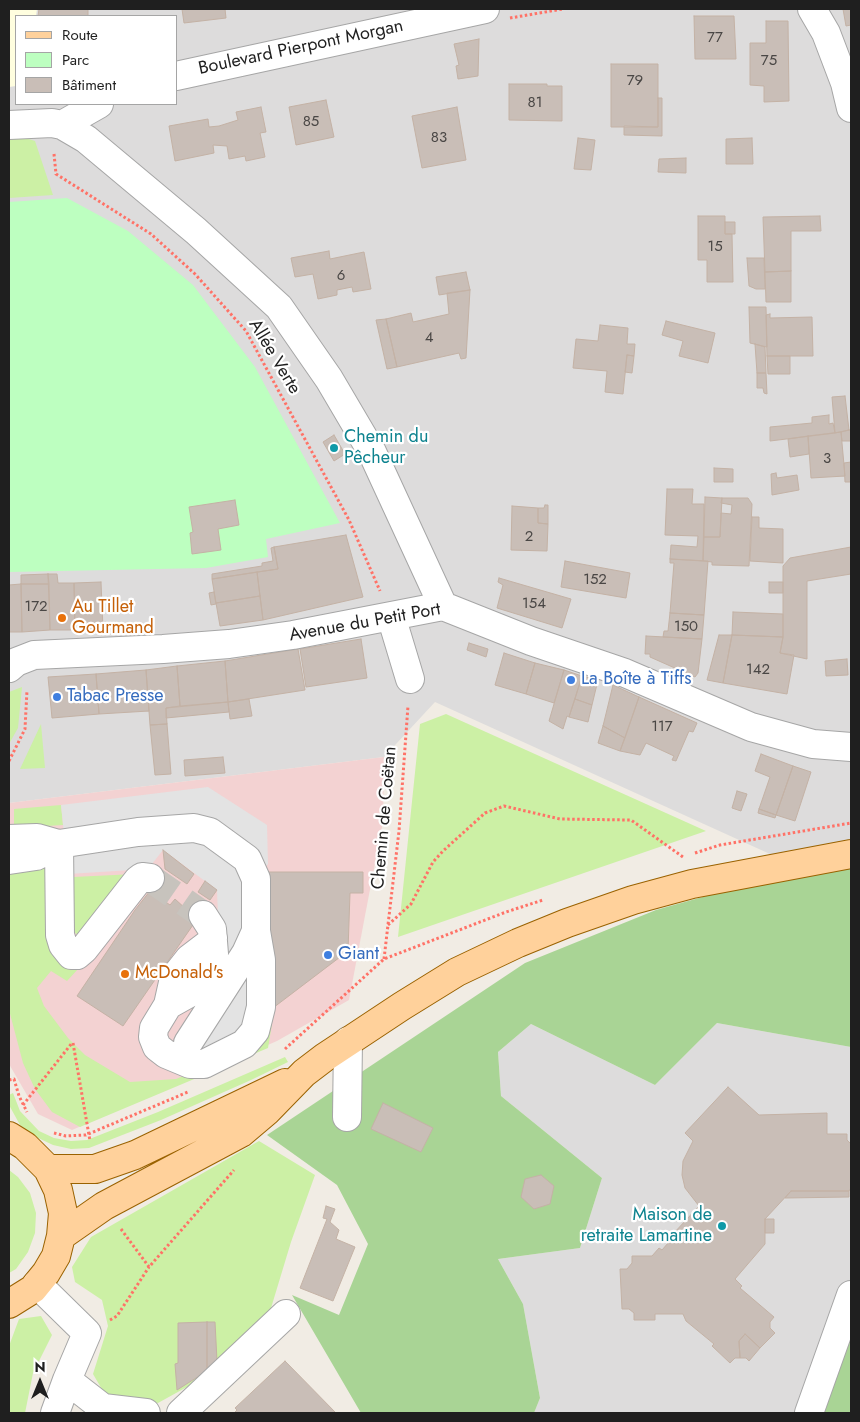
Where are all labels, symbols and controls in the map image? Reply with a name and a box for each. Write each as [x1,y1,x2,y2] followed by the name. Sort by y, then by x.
[15,15,178,105] legend
[197,16,405,80] street label: Boulevard Pierpont Morgan
[62,24,98,46] text: Route
[707,29,723,47] house number: 77
[62,49,89,71] text: Parc
[761,52,777,70] house number: 75
[627,72,643,90] house number: 79
[62,74,116,96] text: Bâtiment
[528,94,542,112] house number: 81
[303,113,319,131] house number: 85
[431,129,447,147] house number: 83
[707,238,723,256] house number: 15
[337,267,345,285] house number: 6
[243,316,305,398] street label: Allée Verte
[425,329,433,347] house number: 4
[344,427,428,469] place label: Chemin du Pêcheur
[328,442,340,454] marker: Chemin du Pêcheur
[823,450,831,468] house number: 3
[525,528,533,546] house number: 2
[583,571,607,589] house number: 152
[522,595,546,613] house number: 154
[72,597,154,640] place label: Au Tillet Gourmand
[24,598,48,616] house number: 172
[288,599,442,647] street label: Avenue du Petit Port
[56,612,68,624] marker: Au Tillet Gourmand
[674,618,698,636] house number: 150
[746,661,770,679] house number: 142
[581,669,691,691] place label: La Boîte à Tiffs
[565,674,577,686] marker: La Boîte à Tiffs
[67,686,164,708] place label: Tabac Presse
[51,691,63,703] marker: Tabac Presse
[651,718,673,736] house number: 117
[368,746,402,890] street label: Chemin de Coëtan
[338,944,379,966] place label: Giant
[322,949,334,961] marker: Giant
[135,963,223,985] place label: McDonald's
[119,968,131,980] marker: McDonald's
[581,1205,712,1248] place label: Maison de retraite Lamartine
[716,1220,728,1232] marker: Maison de retraite Lamartine
[15,1357,65,1407] north arrow
[34,1357,46,1377] text: N

